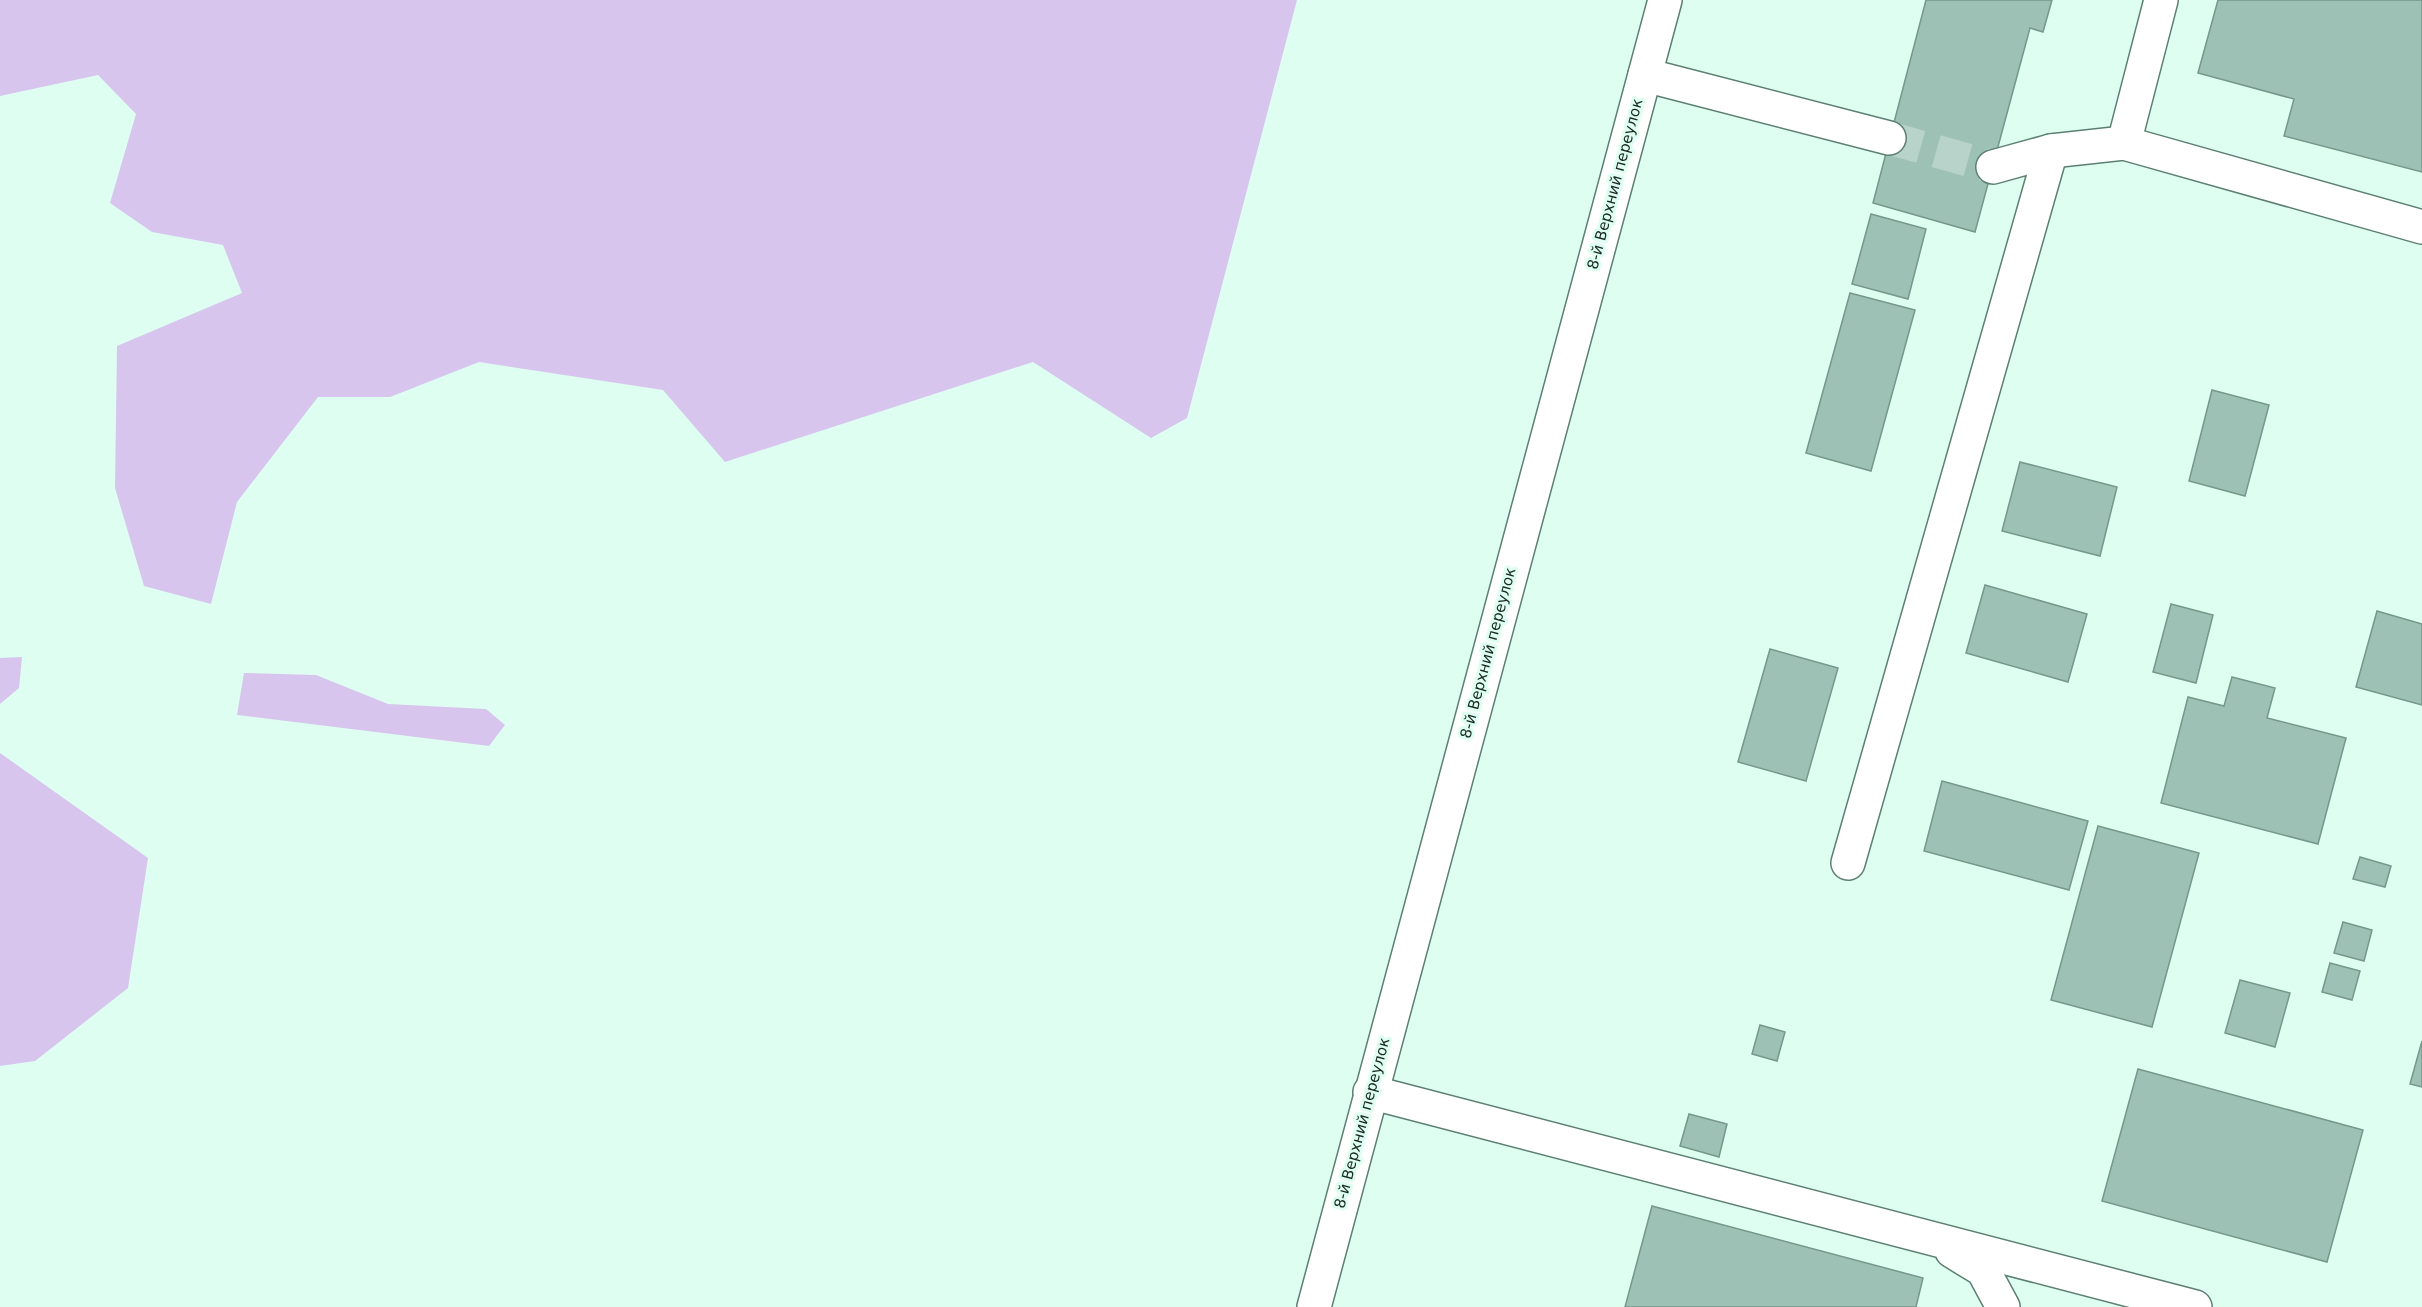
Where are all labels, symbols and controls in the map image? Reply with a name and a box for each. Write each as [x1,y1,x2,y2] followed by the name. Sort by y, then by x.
[1584,97,1646,271] street label: 8-й Верхний переулок
[1457,566,1519,740] street label: 8-й Верхний переулок
[1331,1036,1393,1210] street label: 8-й Верхний переулок

